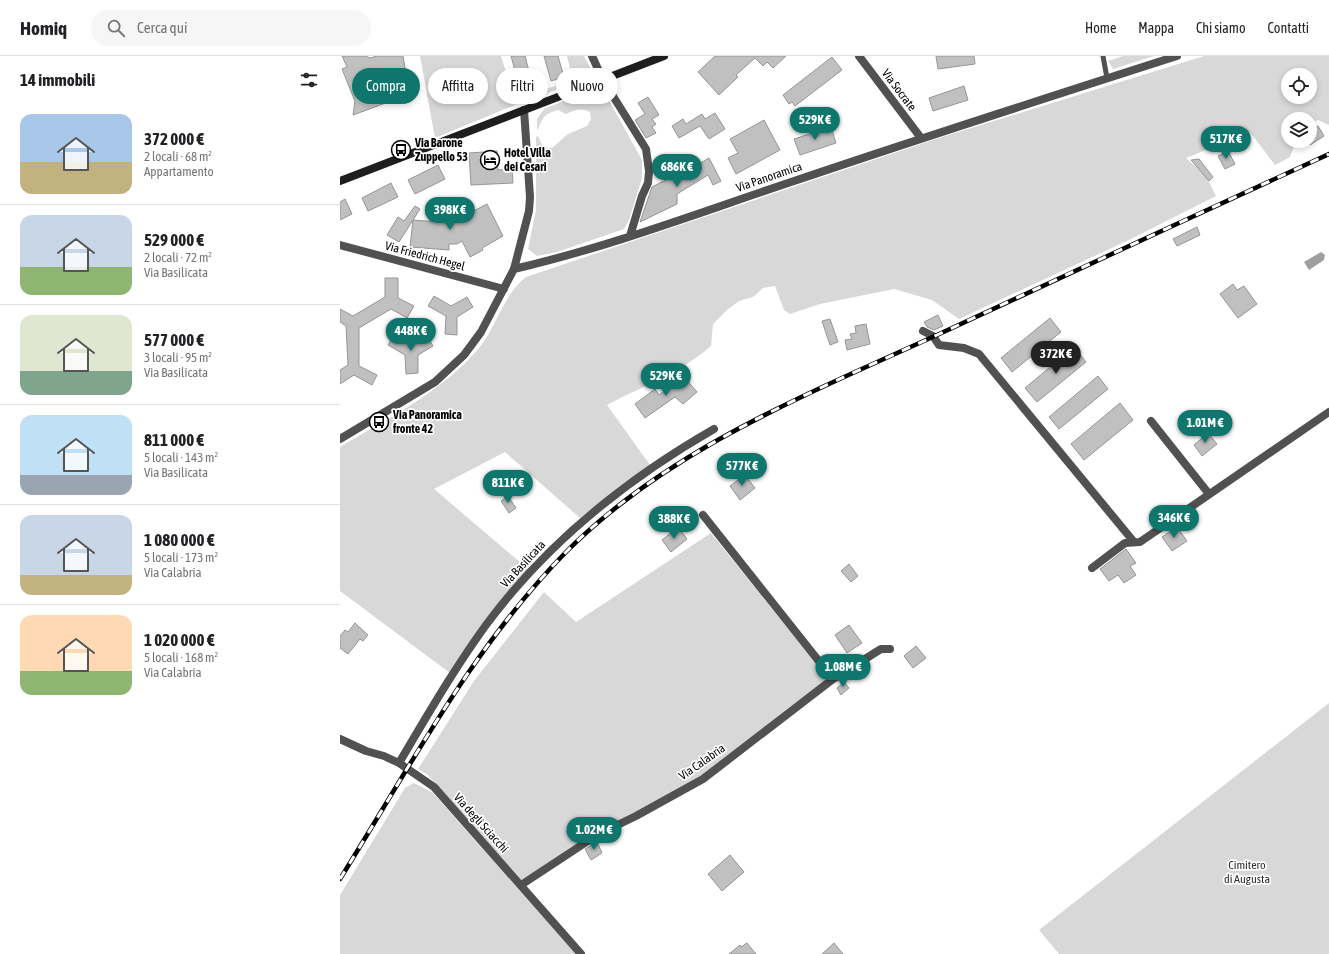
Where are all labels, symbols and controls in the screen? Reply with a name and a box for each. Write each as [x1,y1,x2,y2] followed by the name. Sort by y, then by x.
[91,10,371,46] search box
[20,17,67,39] text: Homiq
[105,17,127,39] icon: search
[137,19,187,36] text: Cerca qui
[1085,20,1116,36] text: Home
[1138,20,1174,36] text: Mappa
[1196,20,1246,36] text: Chi siamo
[1268,20,1309,36] text: Contatti
[879,66,919,114] street label: Via Socrate
[352,68,420,104] chip: Compra
[428,68,488,104] chip: Affitta
[496,68,548,104] chip: Filtri
[556,68,618,104] chip: Nuovo
[1281,68,1317,148] map controls
[1281,68,1317,104] button: locate
[298,69,320,91] icon: filters
[20,70,95,90] text: 14 immobili
[782,107,848,141] pin: 529K €
[799,112,831,127] text: 529K €
[1281,112,1317,148] button: layers
[1193,126,1259,160] pin: 517K €
[144,129,204,149] text: 372 000 €
[52,130,100,178] icon: home
[1210,131,1242,146] text: 517K €
[414,136,468,164] place label: Via Barone Zuppello 53
[390,139,412,161] bus stop icon: Via Barone Zuppello 53
[504,146,551,174] place label: Hotel Villa dei Cesari
[144,149,212,164] text: 2 locali · 68 m²
[479,149,501,171] hotel icon: Hotel Villa dei Cesari
[644,154,710,188] pin: 686K €
[661,159,693,174] text: 686K €
[734,159,804,195] street label: Via Panoramica
[144,164,214,179] text: Appartamento
[417,197,483,231] pin: 398K €
[434,202,466,217] text: 398K €
[144,230,204,250] text: 529 000 €
[52,231,100,279] icon: home
[384,239,467,274] street label: Via Friedrich Hegel
[144,250,212,265] text: 2 locali · 72 m²
[144,265,208,280] text: Via Basilicata
[378,318,444,352] pin: 448K €
[395,323,427,338] text: 448K €
[144,330,204,350] text: 577 000 €
[52,331,100,379] icon: home
[1023,341,1089,375] pin: 372K €
[1040,346,1072,361] text: 372K €
[144,350,212,365] text: 3 locali · 95 m²
[633,363,699,397] pin: 529K €
[144,365,208,380] text: Via Basilicata
[650,368,682,383] text: 529K €
[392,408,462,436] place label: Via Panoramica fronte 42
[1168,410,1242,444] pin: 1.01M €
[368,411,390,433] bus stop icon: Via Panoramica fronte 42
[1187,415,1224,430] text: 1.01M €
[144,430,204,450] text: 811 000 €
[52,431,100,479] icon: home
[144,450,218,465] text: 5 locali · 143 m²
[709,453,775,487] pin: 577K €
[726,458,758,473] text: 577K €
[144,465,208,480] text: Via Basilicata
[475,470,541,504] pin: 811K €
[492,475,524,490] text: 811K €
[1141,505,1207,539] pin: 346K €
[641,506,707,540] pin: 388K €
[1158,510,1190,525] text: 346K €
[658,511,690,526] text: 388K €
[144,530,215,550] text: 1 080 000 €
[52,531,100,579] icon: home
[498,538,548,590] street label: Via Basilicata
[144,550,218,565] text: 5 locali · 173 m²
[144,565,202,580] text: Via Calabria
[144,630,215,650] text: 1 020 000 €
[52,631,100,679] icon: home
[144,650,218,665] text: 5 locali · 168 m²
[806,654,880,688] pin: 1.08M €
[825,659,862,674] text: 1.08M €
[144,665,202,680] text: Via Calabria
[676,741,728,783] street label: Via Calabria
[451,790,511,856] street label: Via degli Sciacchi
[557,817,631,851] pin: 1.02M €
[576,822,613,837] text: 1.02M €
[1224,858,1270,886] park label: Cimitero di Augusta

